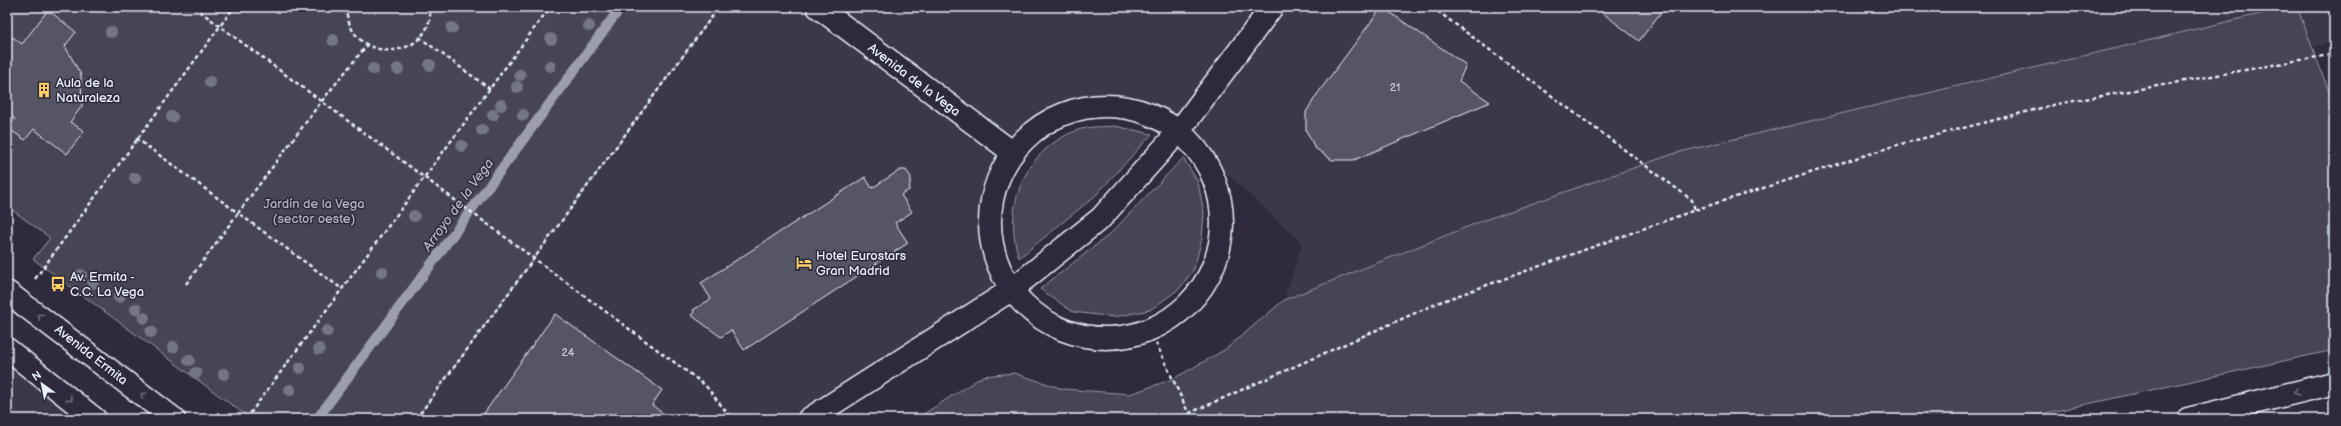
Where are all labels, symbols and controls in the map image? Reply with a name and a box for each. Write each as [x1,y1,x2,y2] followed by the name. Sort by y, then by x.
[865,40,963,120] street label: Avenida de la Vega
[56,75,120,106] place label: Aula de la Naturaleza
[35,81,53,99] building icon: Aula de la Naturaleza
[1390,81,1400,94] house number: 21
[418,155,497,256] water label: Arroyo de la Vega
[263,196,365,227] park label: Jardín de la Vega (sector oeste)
[816,248,907,279] place label: Hotel Eurostars Gran Madrid
[795,254,813,272] hotel icon: Hotel Eurostars Gran Madrid
[70,269,144,300] place label: Av. Ermita - C.C. La Vega
[49,275,67,293] bus stop icon: Av. Ermita - C.C. La Vega
[37,313,44,320] one-way arrow
[51,322,131,388] street label: Avenida Ermita
[561,346,575,359] house number: 24
[22,364,62,404] north arrow
[30,368,44,384] text: N
[2293,388,2299,396] one-way arrow
[140,393,147,400] one-way arrow
[66,395,73,402] one-way arrow

